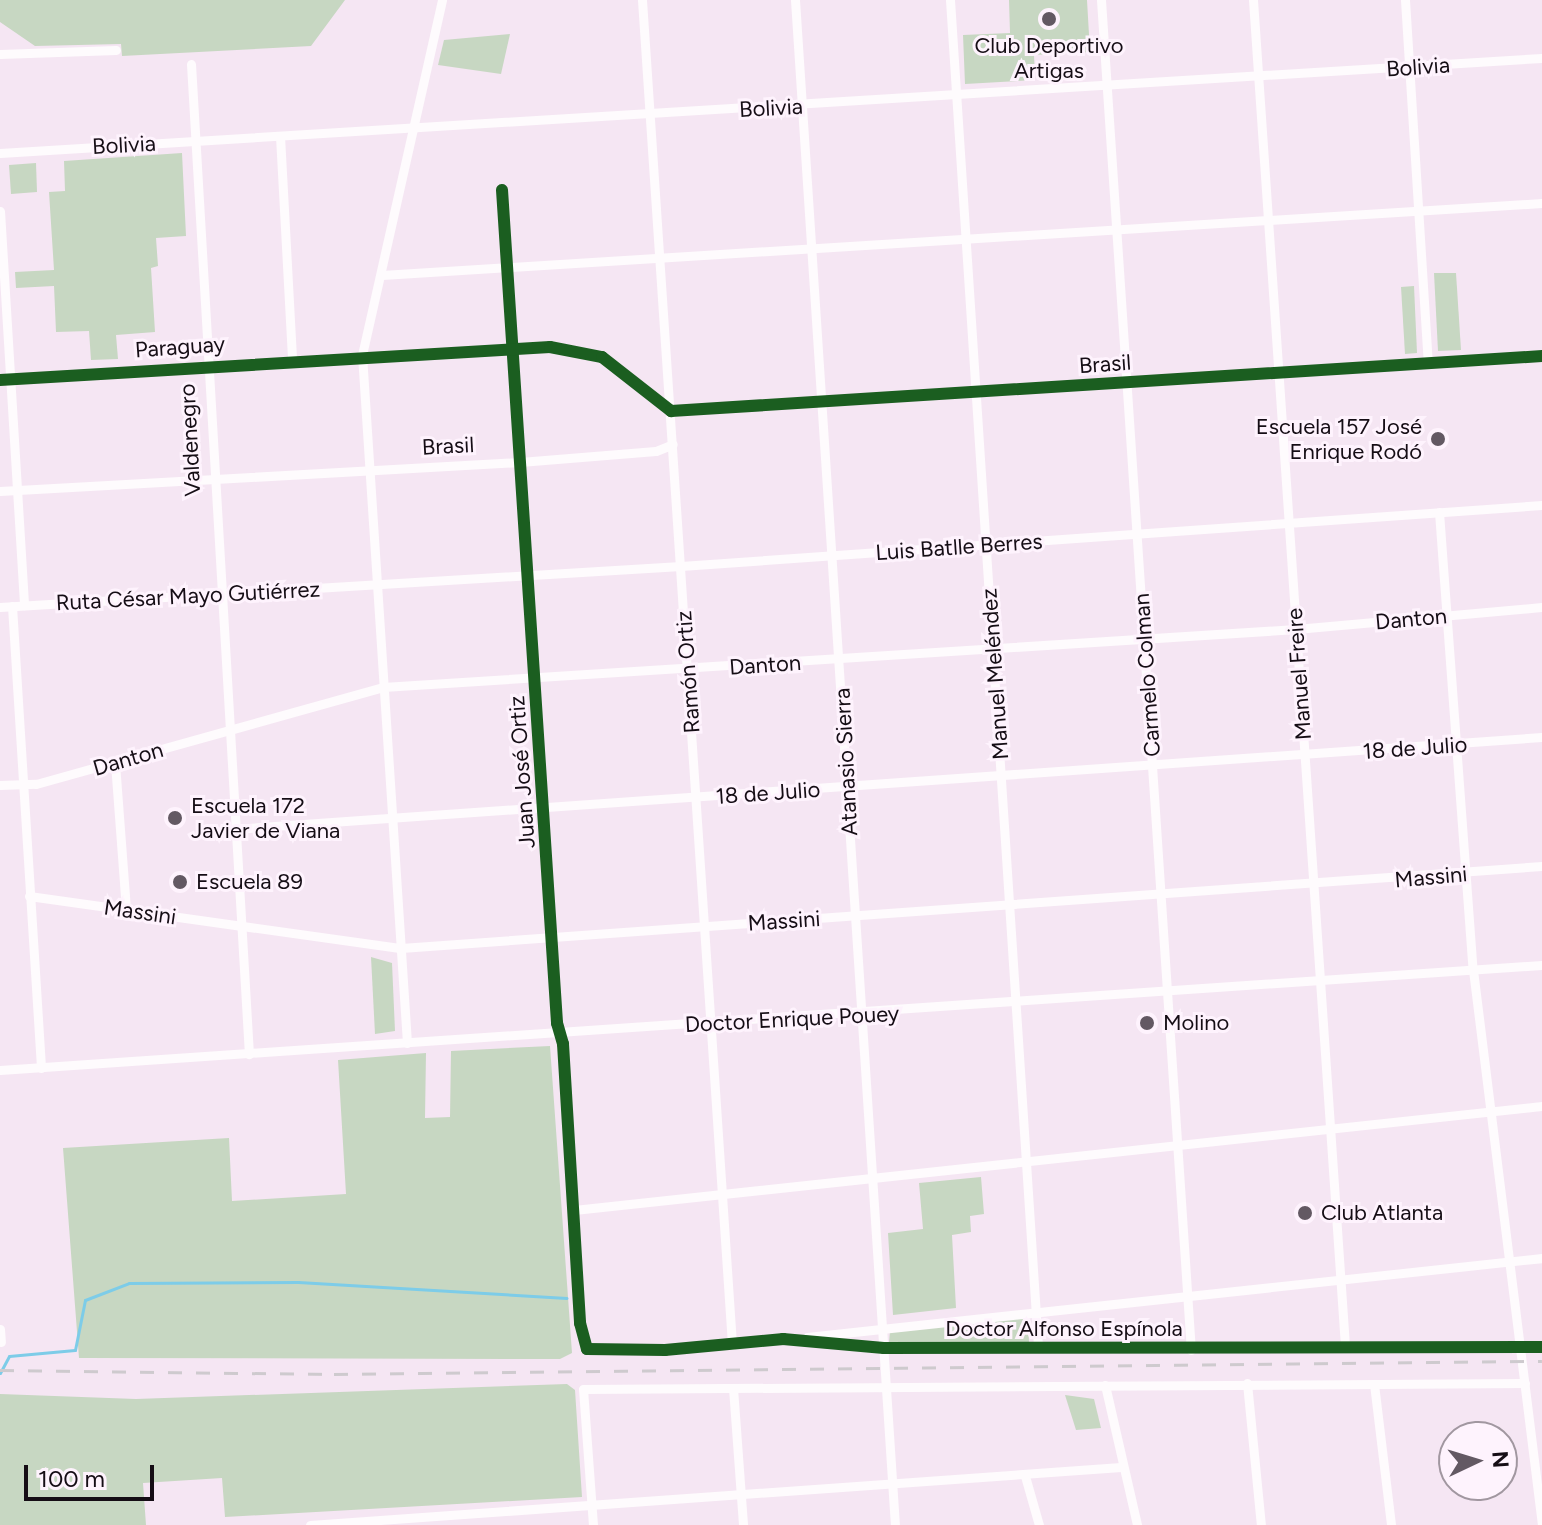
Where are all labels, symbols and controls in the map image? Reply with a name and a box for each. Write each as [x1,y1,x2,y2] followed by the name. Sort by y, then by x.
[1040,10,1058,28] marker: Club Deportivo Artigas
[974,32,1124,84] place label: Club Deportivo Artigas
[1385,52,1451,82] street label: Bolivia
[738,93,804,123] street label: Bolivia
[91,130,157,160] street label: Bolivia
[134,331,226,363] street label: Paraguay
[1078,349,1132,379] street label: Brasil
[174,383,206,497] street label: Valdenegro
[1256,413,1422,464] place label: Escuela 157 José Enrique Rodó
[1429,430,1447,448] marker: Escuela 157 José Enrique Rodó
[421,431,475,461] street label: Brasil
[875,528,1043,566] street label: Luis Batlle Berres
[55,576,321,616] street label: Ruta César Mayo Gutiérrez
[976,587,1014,761] street label: Manuel Meléndez
[1128,592,1166,758] street label: Carmelo Colman
[1374,603,1448,635] street label: Danton
[1281,607,1317,741] street label: Manuel Freire
[671,610,705,734] street label: Ramón Ortiz
[728,649,802,681] street label: Danton
[829,687,863,837] street label: Atanasio Sierra
[503,695,541,849] street label: Juan José Ortiz
[1362,731,1468,765] street label: 18 de Julio
[90,736,166,782] street label: Danton
[715,776,821,810] street label: 18 de Julio
[191,792,340,844] place label: Escuela 172 Javier de Viana
[166,809,184,827] marker: Escuela 172 Javier de Viana
[1394,861,1468,893] street label: Massini
[196,869,303,895] place label: Escuela 89
[171,873,189,891] marker: Escuela 89
[102,894,178,930] street label: Massini
[747,905,821,937] street label: Massini
[684,1000,900,1038] street label: Doctor Enrique Pouey
[1163,1010,1229,1036] place label: Molino
[1138,1014,1156,1032] marker: Molino
[1321,1200,1443,1226] place label: Club Atlanta
[1296,1204,1314,1222] marker: Club Atlanta
[945,1316,1183,1342] street label: Doctor Alfonso Espínola
[1438,1421,1518,1501] north arrow
[28,1449,158,1499] scale bar
[1486,1450,1515,1469] text: N
[38,1464,105,1493] text: 100 m

